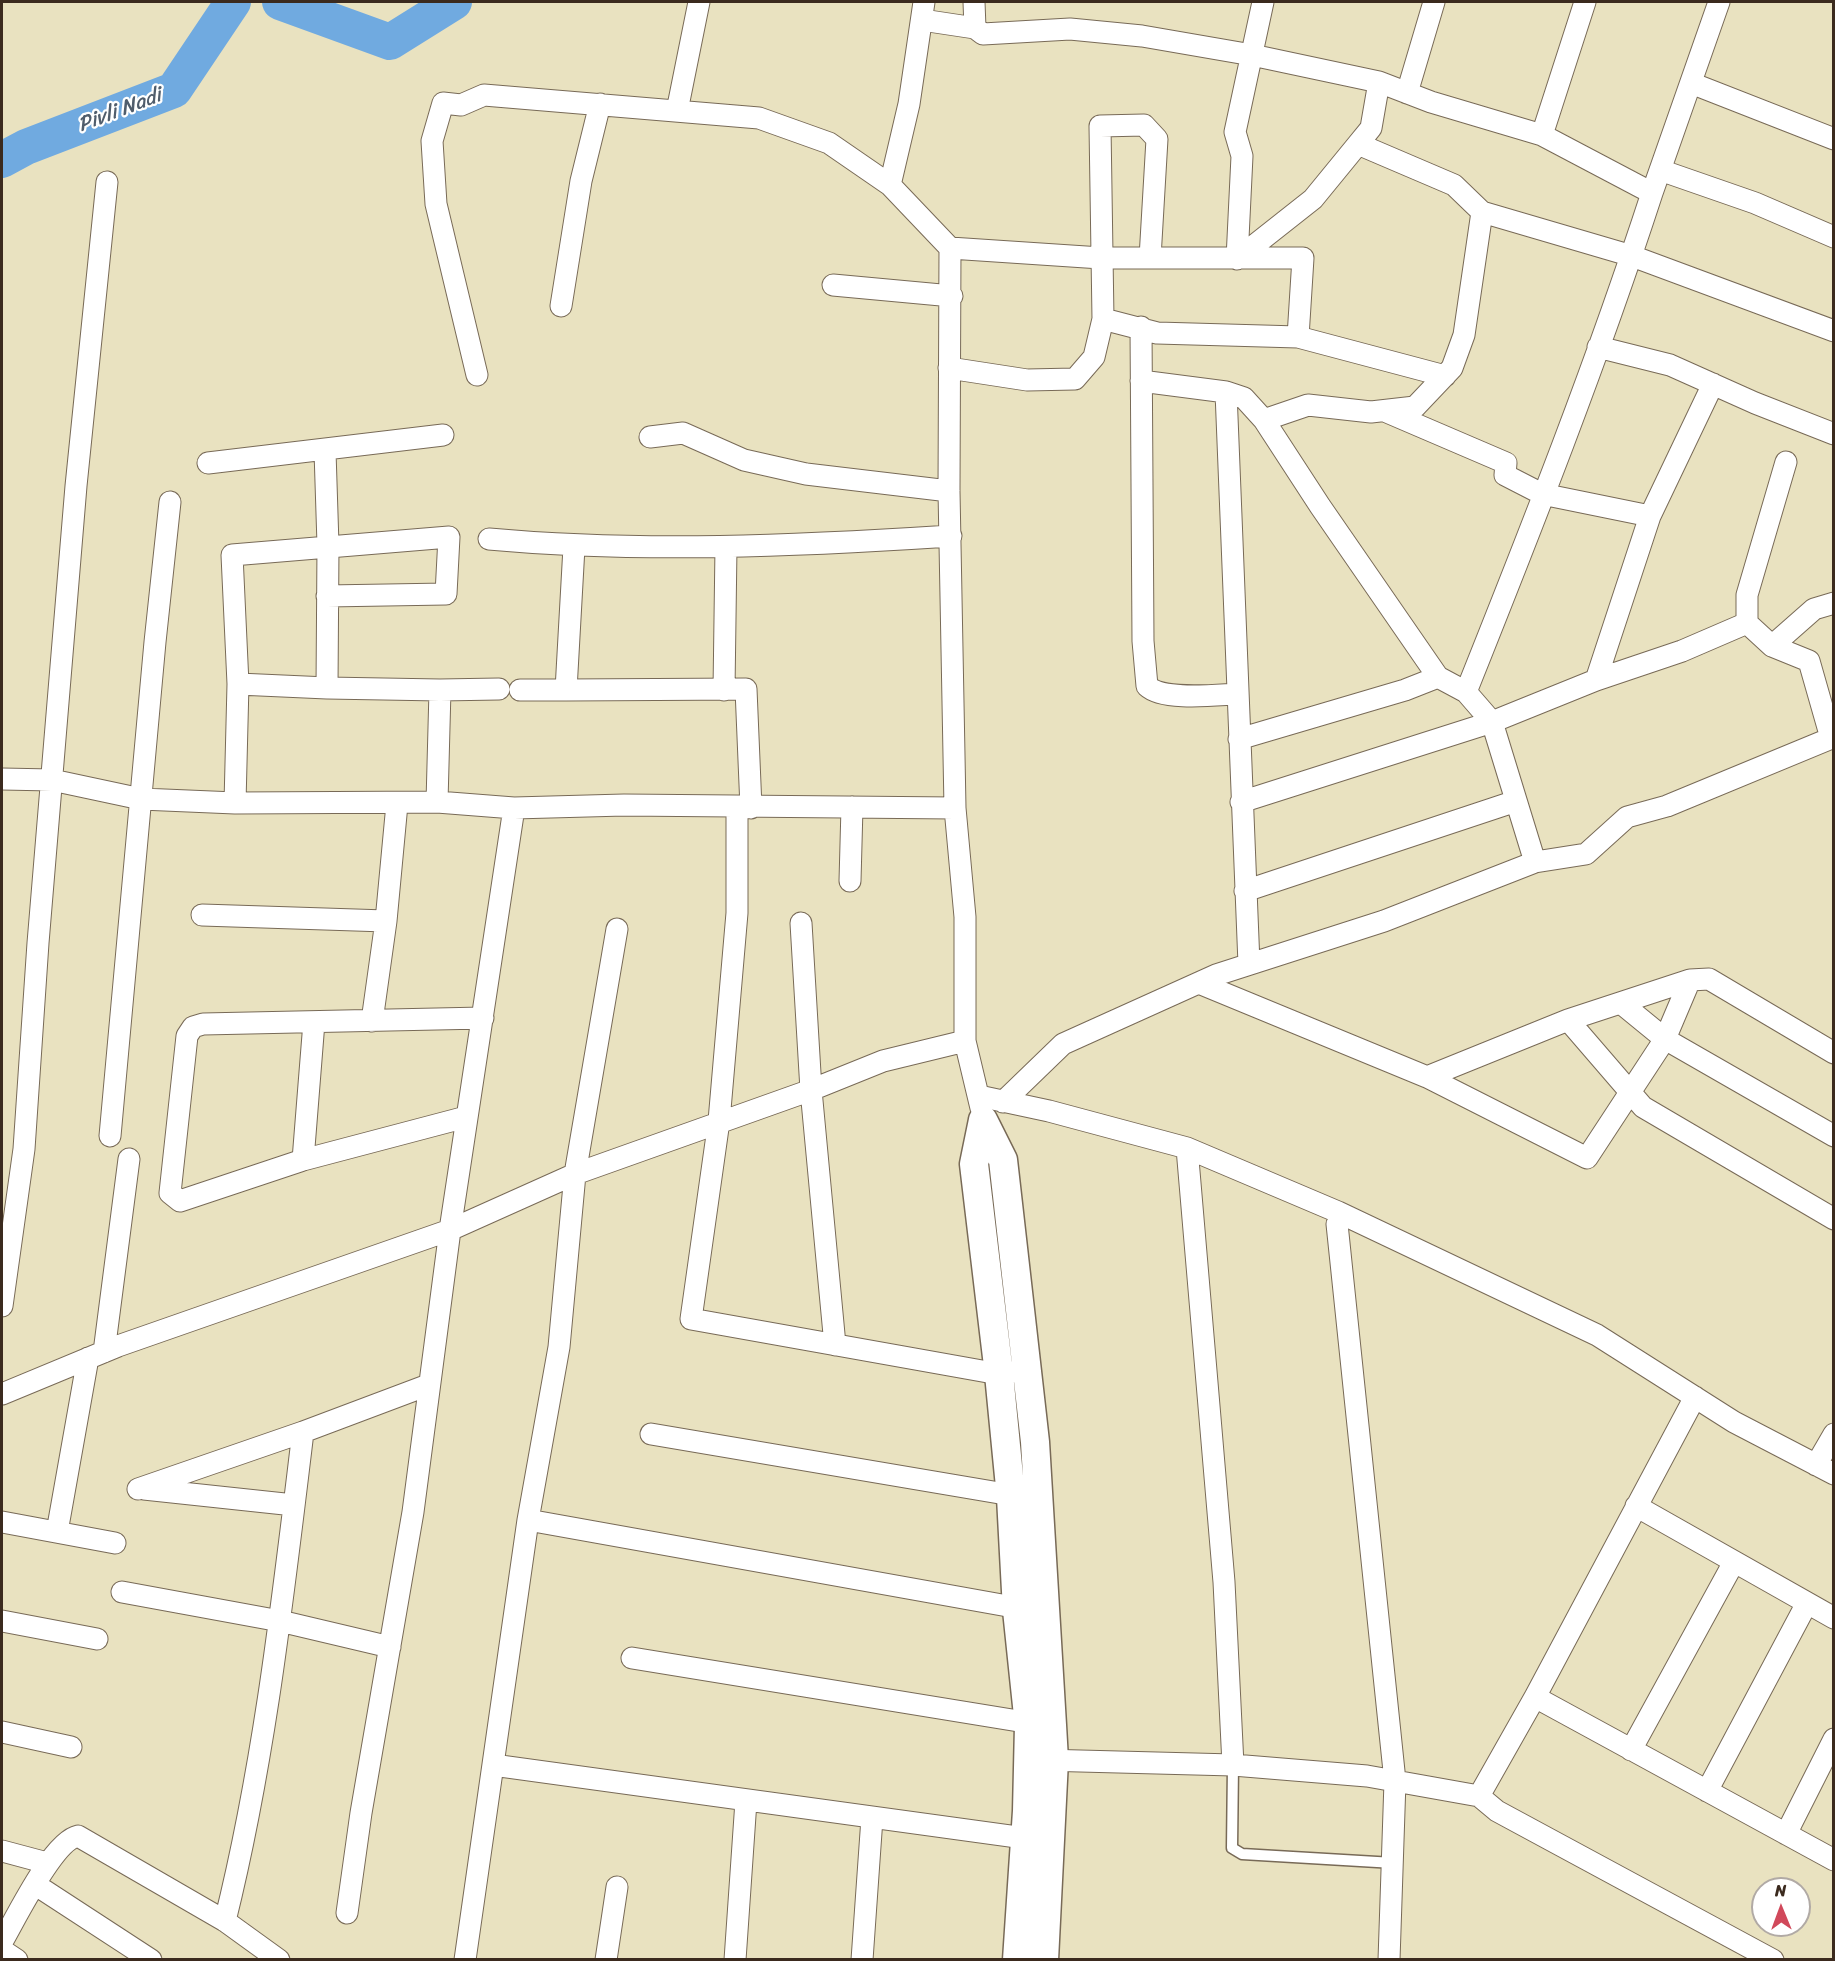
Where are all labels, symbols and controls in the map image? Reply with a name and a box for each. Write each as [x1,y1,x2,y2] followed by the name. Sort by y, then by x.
[75,84,165,138] water label: Pivli Nadi
[1775,1876,1787,1905] text: N
[1751,1877,1811,1937] north arrow

